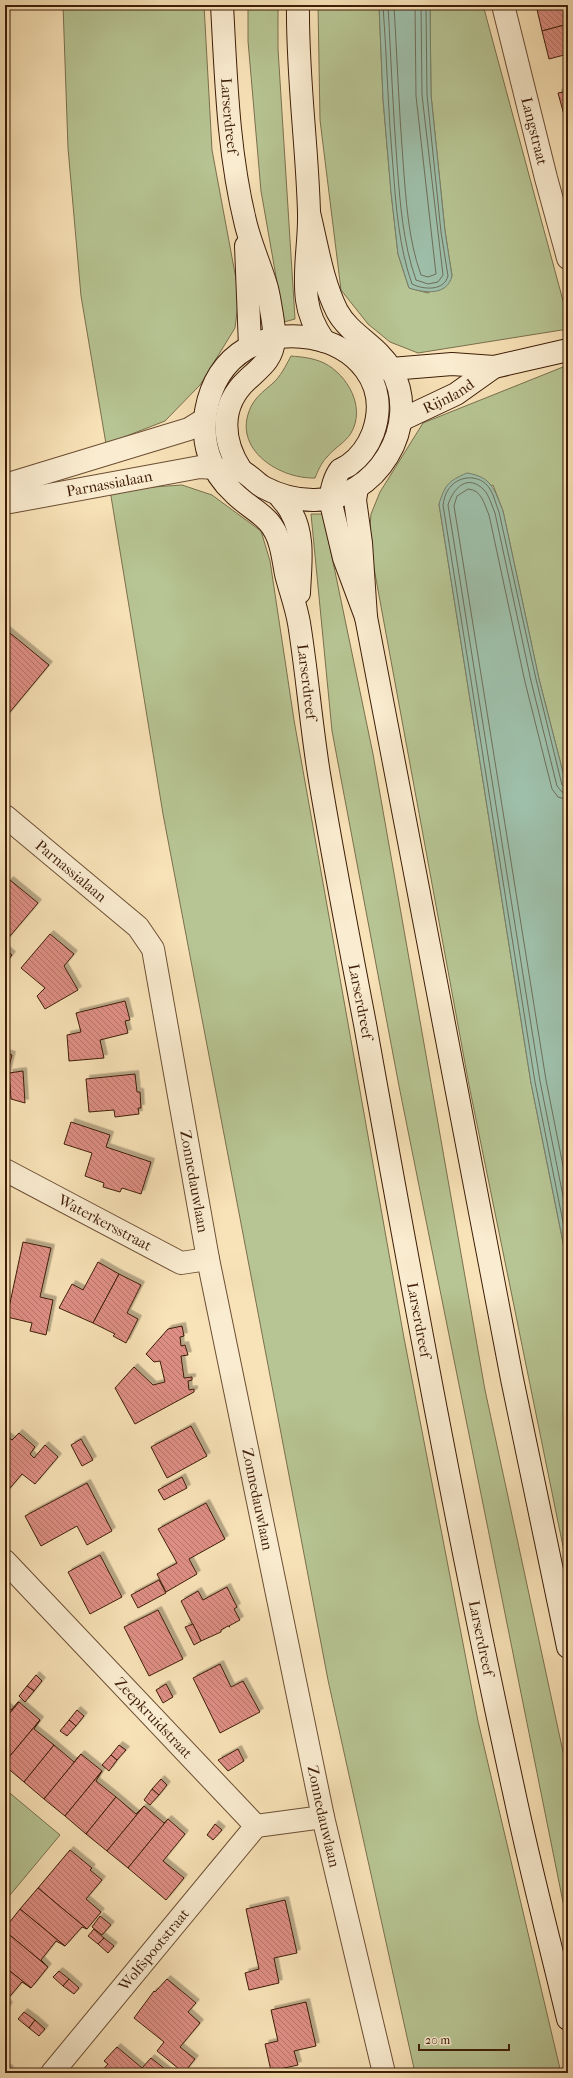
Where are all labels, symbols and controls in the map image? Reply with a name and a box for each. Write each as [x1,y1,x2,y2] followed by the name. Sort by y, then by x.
[217,77,242,158] street label: Larserdreef
[517,95,552,168] street label: Langstraat
[420,375,478,417] street label: Rijnland
[65,467,154,501] street label: Parnassialaan
[293,643,321,724] street label: Larserdreef
[32,836,110,906] street label: Parnassialaan
[345,962,377,1043] street label: Larserdreef
[176,1129,212,1234] street label: Zonnedauwlaan
[54,1190,155,1255] street label: Waterkersstraat
[403,1281,435,1362] street label: Larserdreef
[238,1447,277,1552] street label: Zonnedauwlaan
[465,1599,498,1680] street label: Larserdreef
[111,1674,197,1763] street label: Zeepkruidstraat
[304,1764,344,1869] street label: Zonnedauwlaan
[114,1904,193,1995] street label: Wolfspootstraat
[419,2026,509,2052] scale bar
[425,2033,450,2047] text: 20 m

